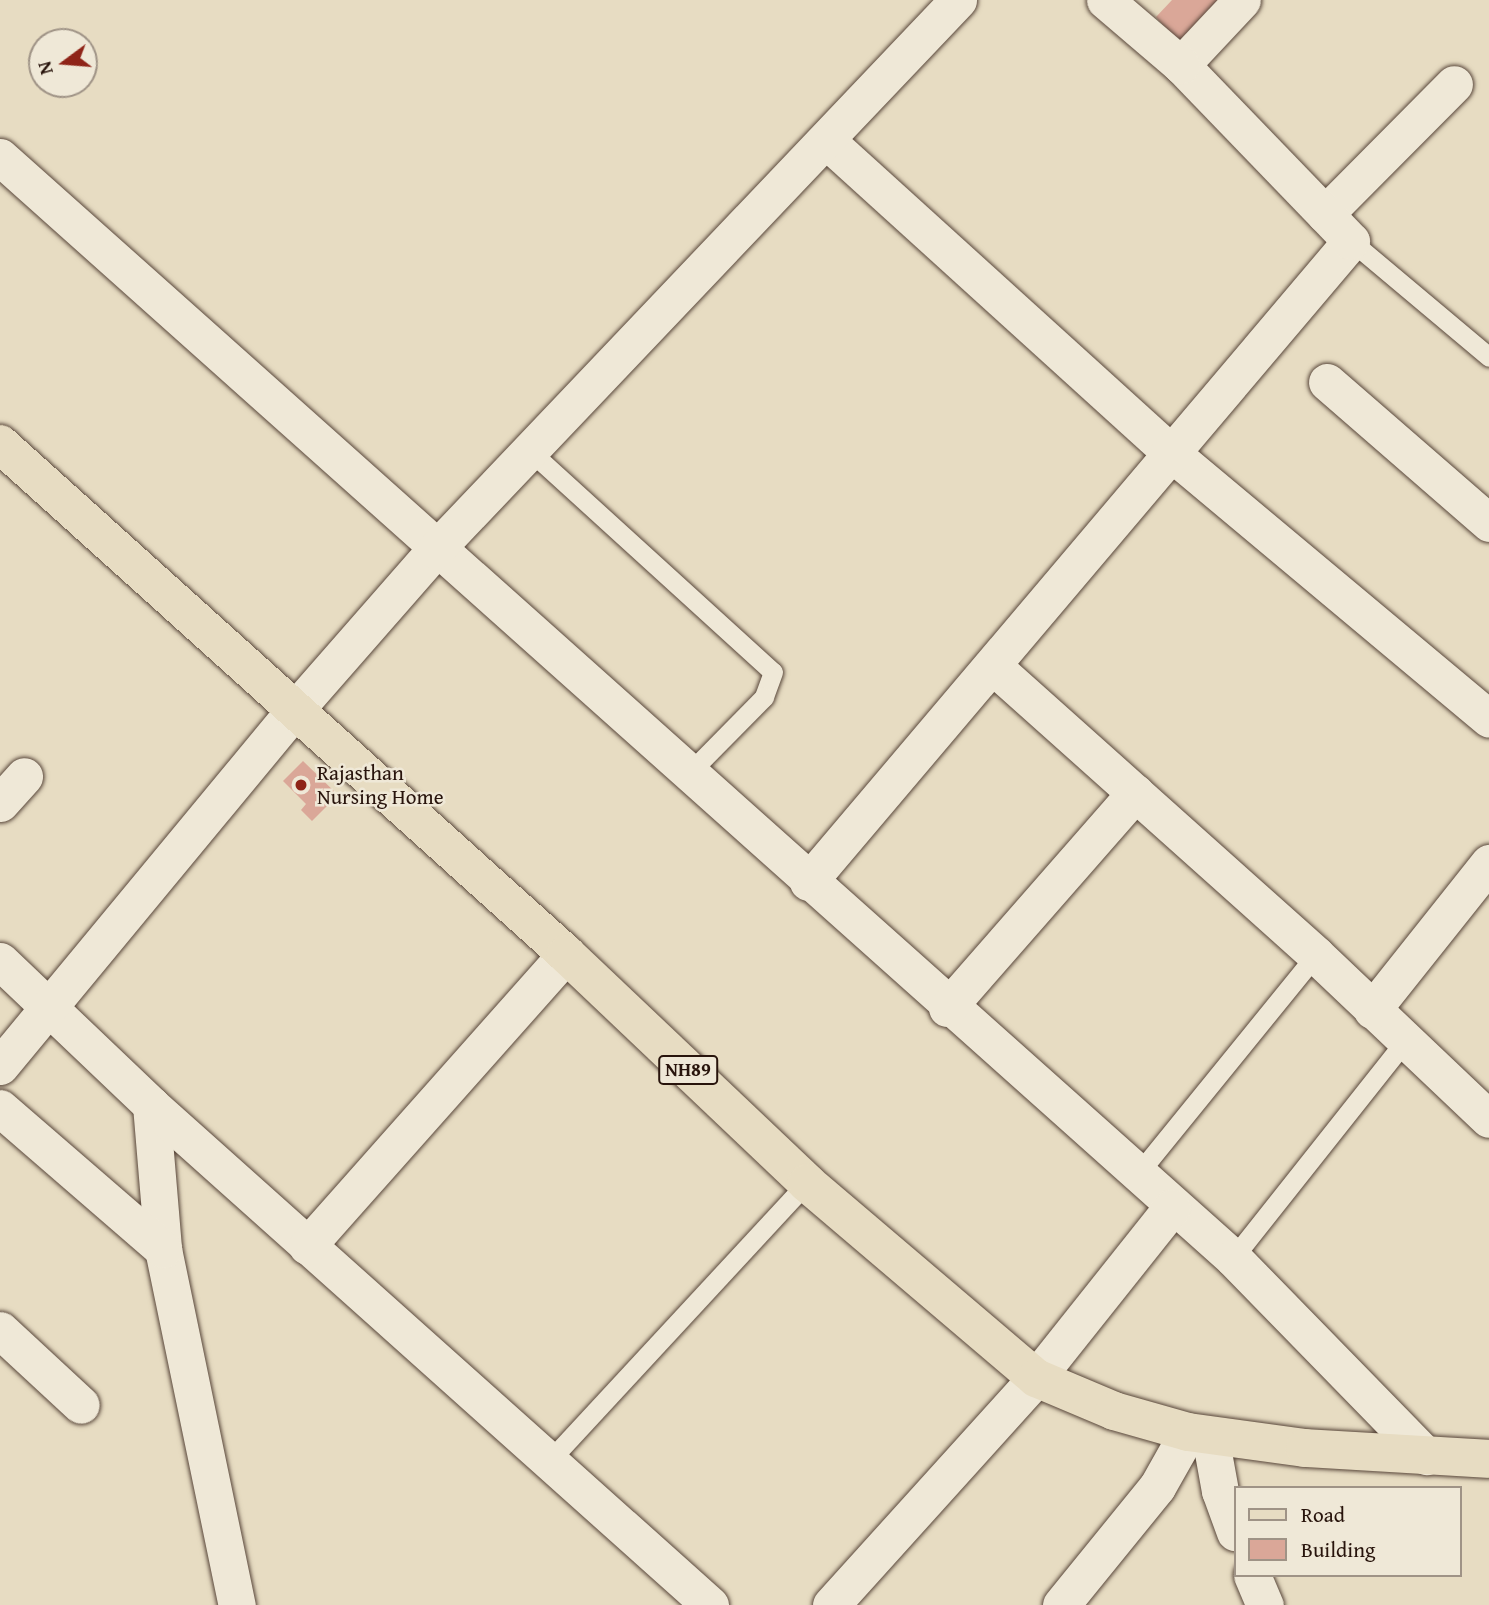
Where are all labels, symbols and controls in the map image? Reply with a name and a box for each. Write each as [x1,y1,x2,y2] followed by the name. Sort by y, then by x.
[28,28,98,98] north arrow
[30,58,60,78] text: N
[317,760,444,810] place label: Rajasthan Nursing Home
[291,775,311,795] marker: Rajasthan Nursing Home
[656,1054,720,1086] road number: NH89
[1234,1486,1461,1577] legend
[1301,1499,1345,1530] text: Road
[1301,1534,1375,1565] text: Building

